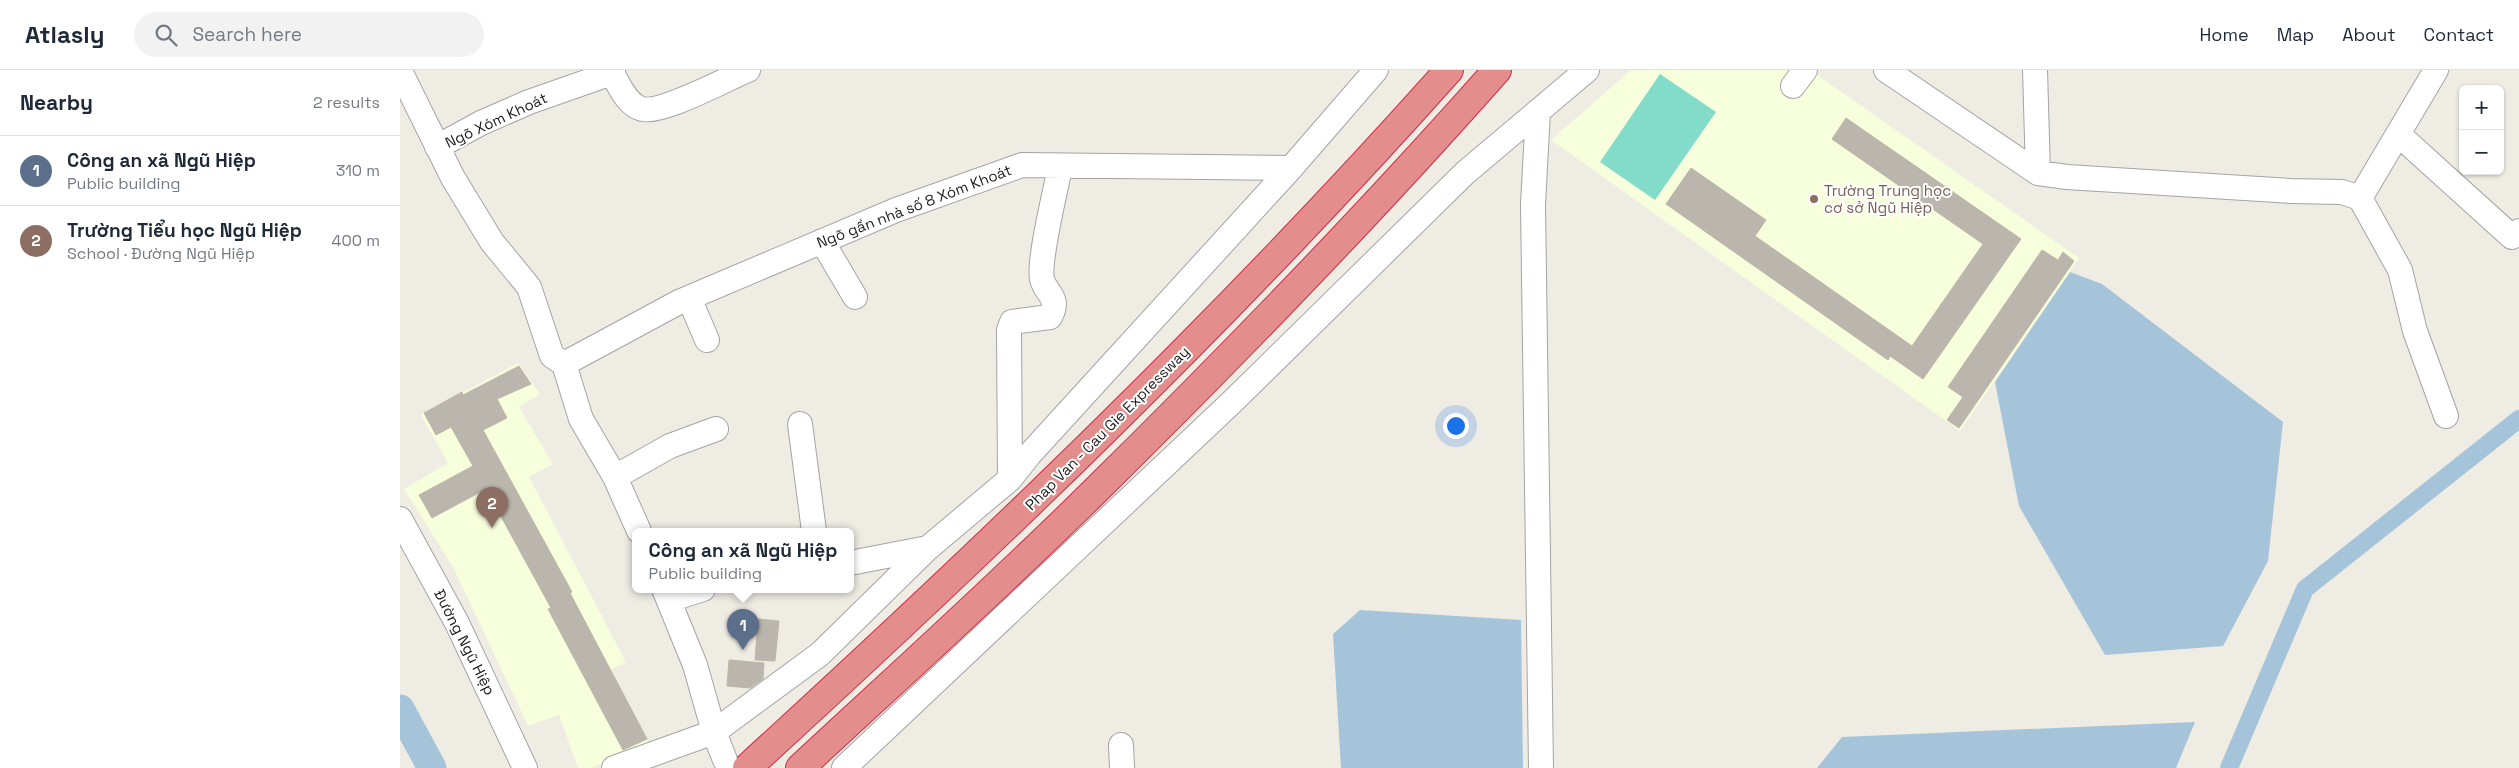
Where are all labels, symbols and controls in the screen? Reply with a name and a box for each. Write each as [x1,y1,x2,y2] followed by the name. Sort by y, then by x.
[134,12,484,57] search box
[25,19,104,50] text: Atlasly
[152,21,180,49] icon: search
[192,22,302,47] text: Search here
[2200,23,2249,46] text: Home
[2277,23,2314,46] text: Map
[2342,23,2396,46] text: About
[2424,23,2494,46] text: Contact
[2459,85,2504,175] map controls
[2459,85,2504,130] button: +
[442,88,550,152] street label: Ngõ Xóm Khoát
[20,89,93,116] text: Nearby
[313,92,380,113] text: 2 results
[2459,130,2504,175] button: −
[67,148,256,173] text: Công an xã Ngũ Hiệp
[32,160,40,181] text: 1
[336,160,380,181] text: 310 m
[814,160,1014,252] street label: Ngõ gần nhà số 8 Xóm Khoát
[67,173,180,194] text: Public building
[1824,181,1951,217] place label: Trường Trung học cơ sở Ngũ Hiệp
[1808,193,1820,205] marker: Trường Trung học cơ sở Ngũ Hiệp
[67,218,302,243] text: Trường Tiểu học Ngũ Hiệp
[31,230,41,251] text: 2
[332,230,380,251] text: 400 m
[67,243,255,264] text: School · Đường Ngũ Hiệp
[1021,342,1193,514] street label: Phap Van - Cau Gie Expressway
[1443,413,1469,439] your location
[476,487,508,528] pin: 2
[632,528,854,593] popup
[649,538,837,563] text: Công an xã Ngũ Hiệp
[649,563,762,584] text: Public building
[430,586,500,698] street label: Đường Ngũ Hiệp
[727,609,759,650] pin: 1

